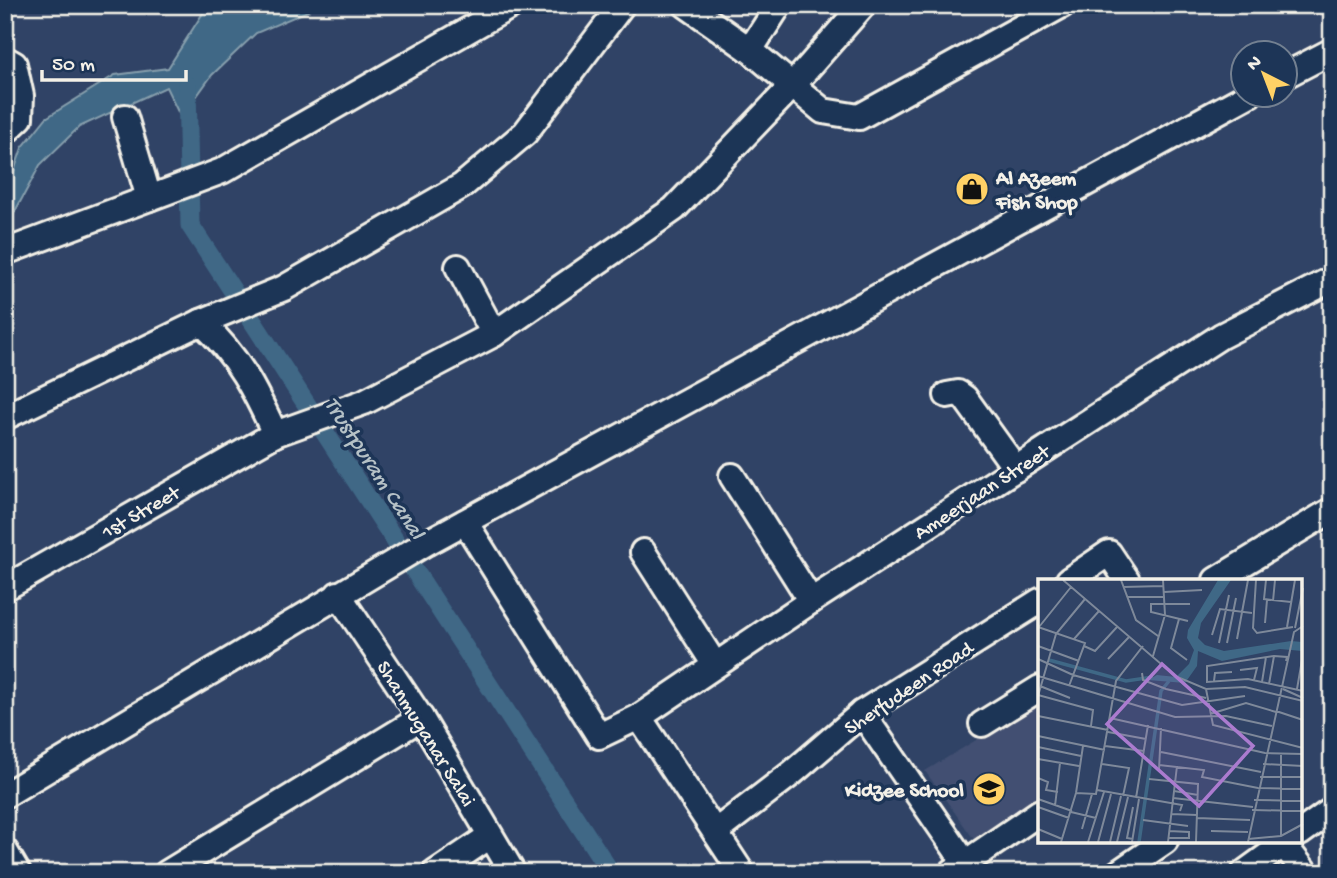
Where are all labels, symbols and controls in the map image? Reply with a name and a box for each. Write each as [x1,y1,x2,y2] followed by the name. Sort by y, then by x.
[42,38,186,82] scale bar
[1228,38,1298,108] north arrow
[1243,51,1267,77] text: N
[52,54,95,79] text: 50 m
[995,168,1078,217] place label: Al Azeem Fish Shop
[953,170,991,208] shop icon: Al Azeem Fish Shop
[317,393,430,547] water label: Trustpuram Canal
[910,439,1057,547] street label: Ameerjaan Street
[97,481,187,547] street label: 1st Street
[1038,579,1302,843] inset map
[841,637,981,742] street label: Sherfudeen Road
[369,657,479,812] street label: Shanmuganar Salai
[970,770,1008,808] school or university icon: Kidzee School
[844,780,964,805] place label: Kidzee School

